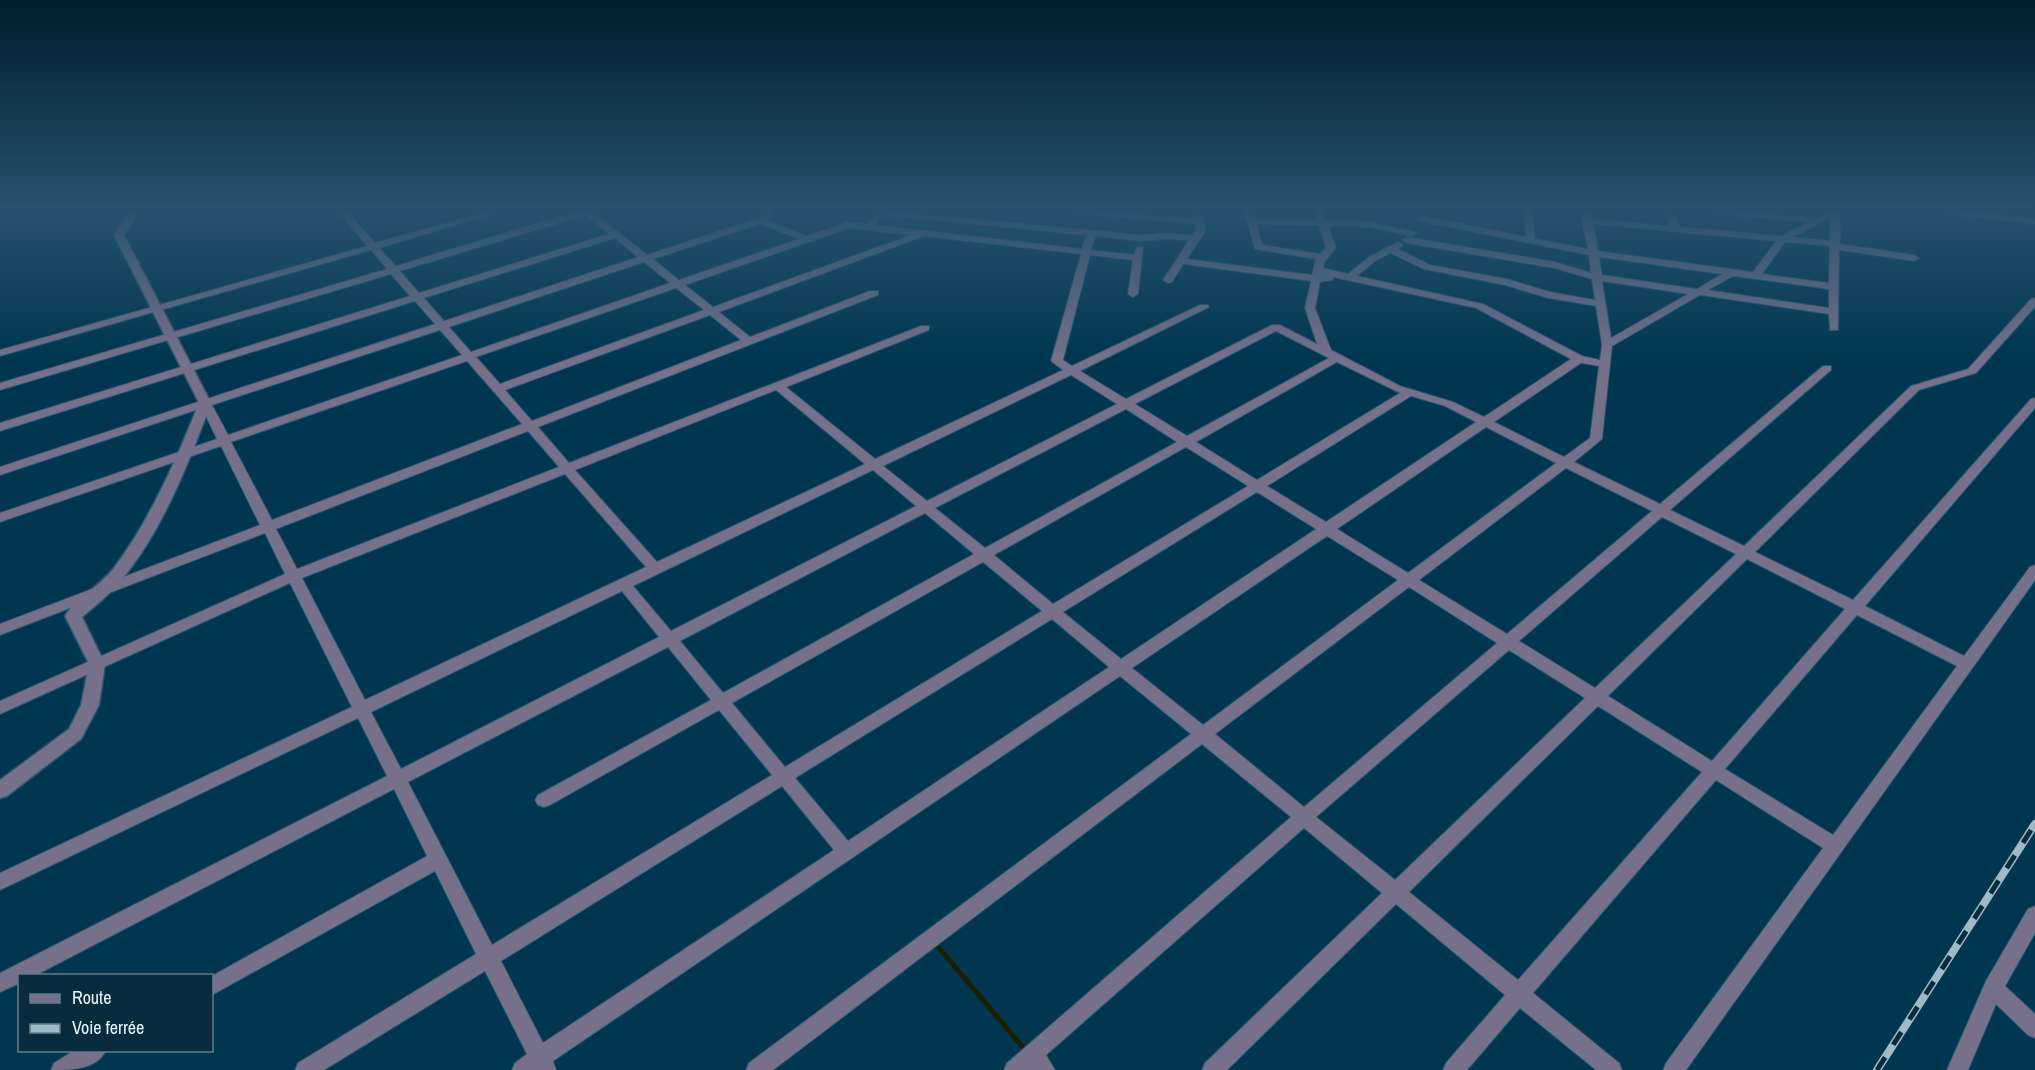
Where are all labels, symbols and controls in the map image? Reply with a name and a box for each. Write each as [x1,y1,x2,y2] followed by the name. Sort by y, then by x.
[18,974,213,1052] legend
[72,985,111,1010] text: Route
[72,1015,144,1040] text: Voie ferrée

